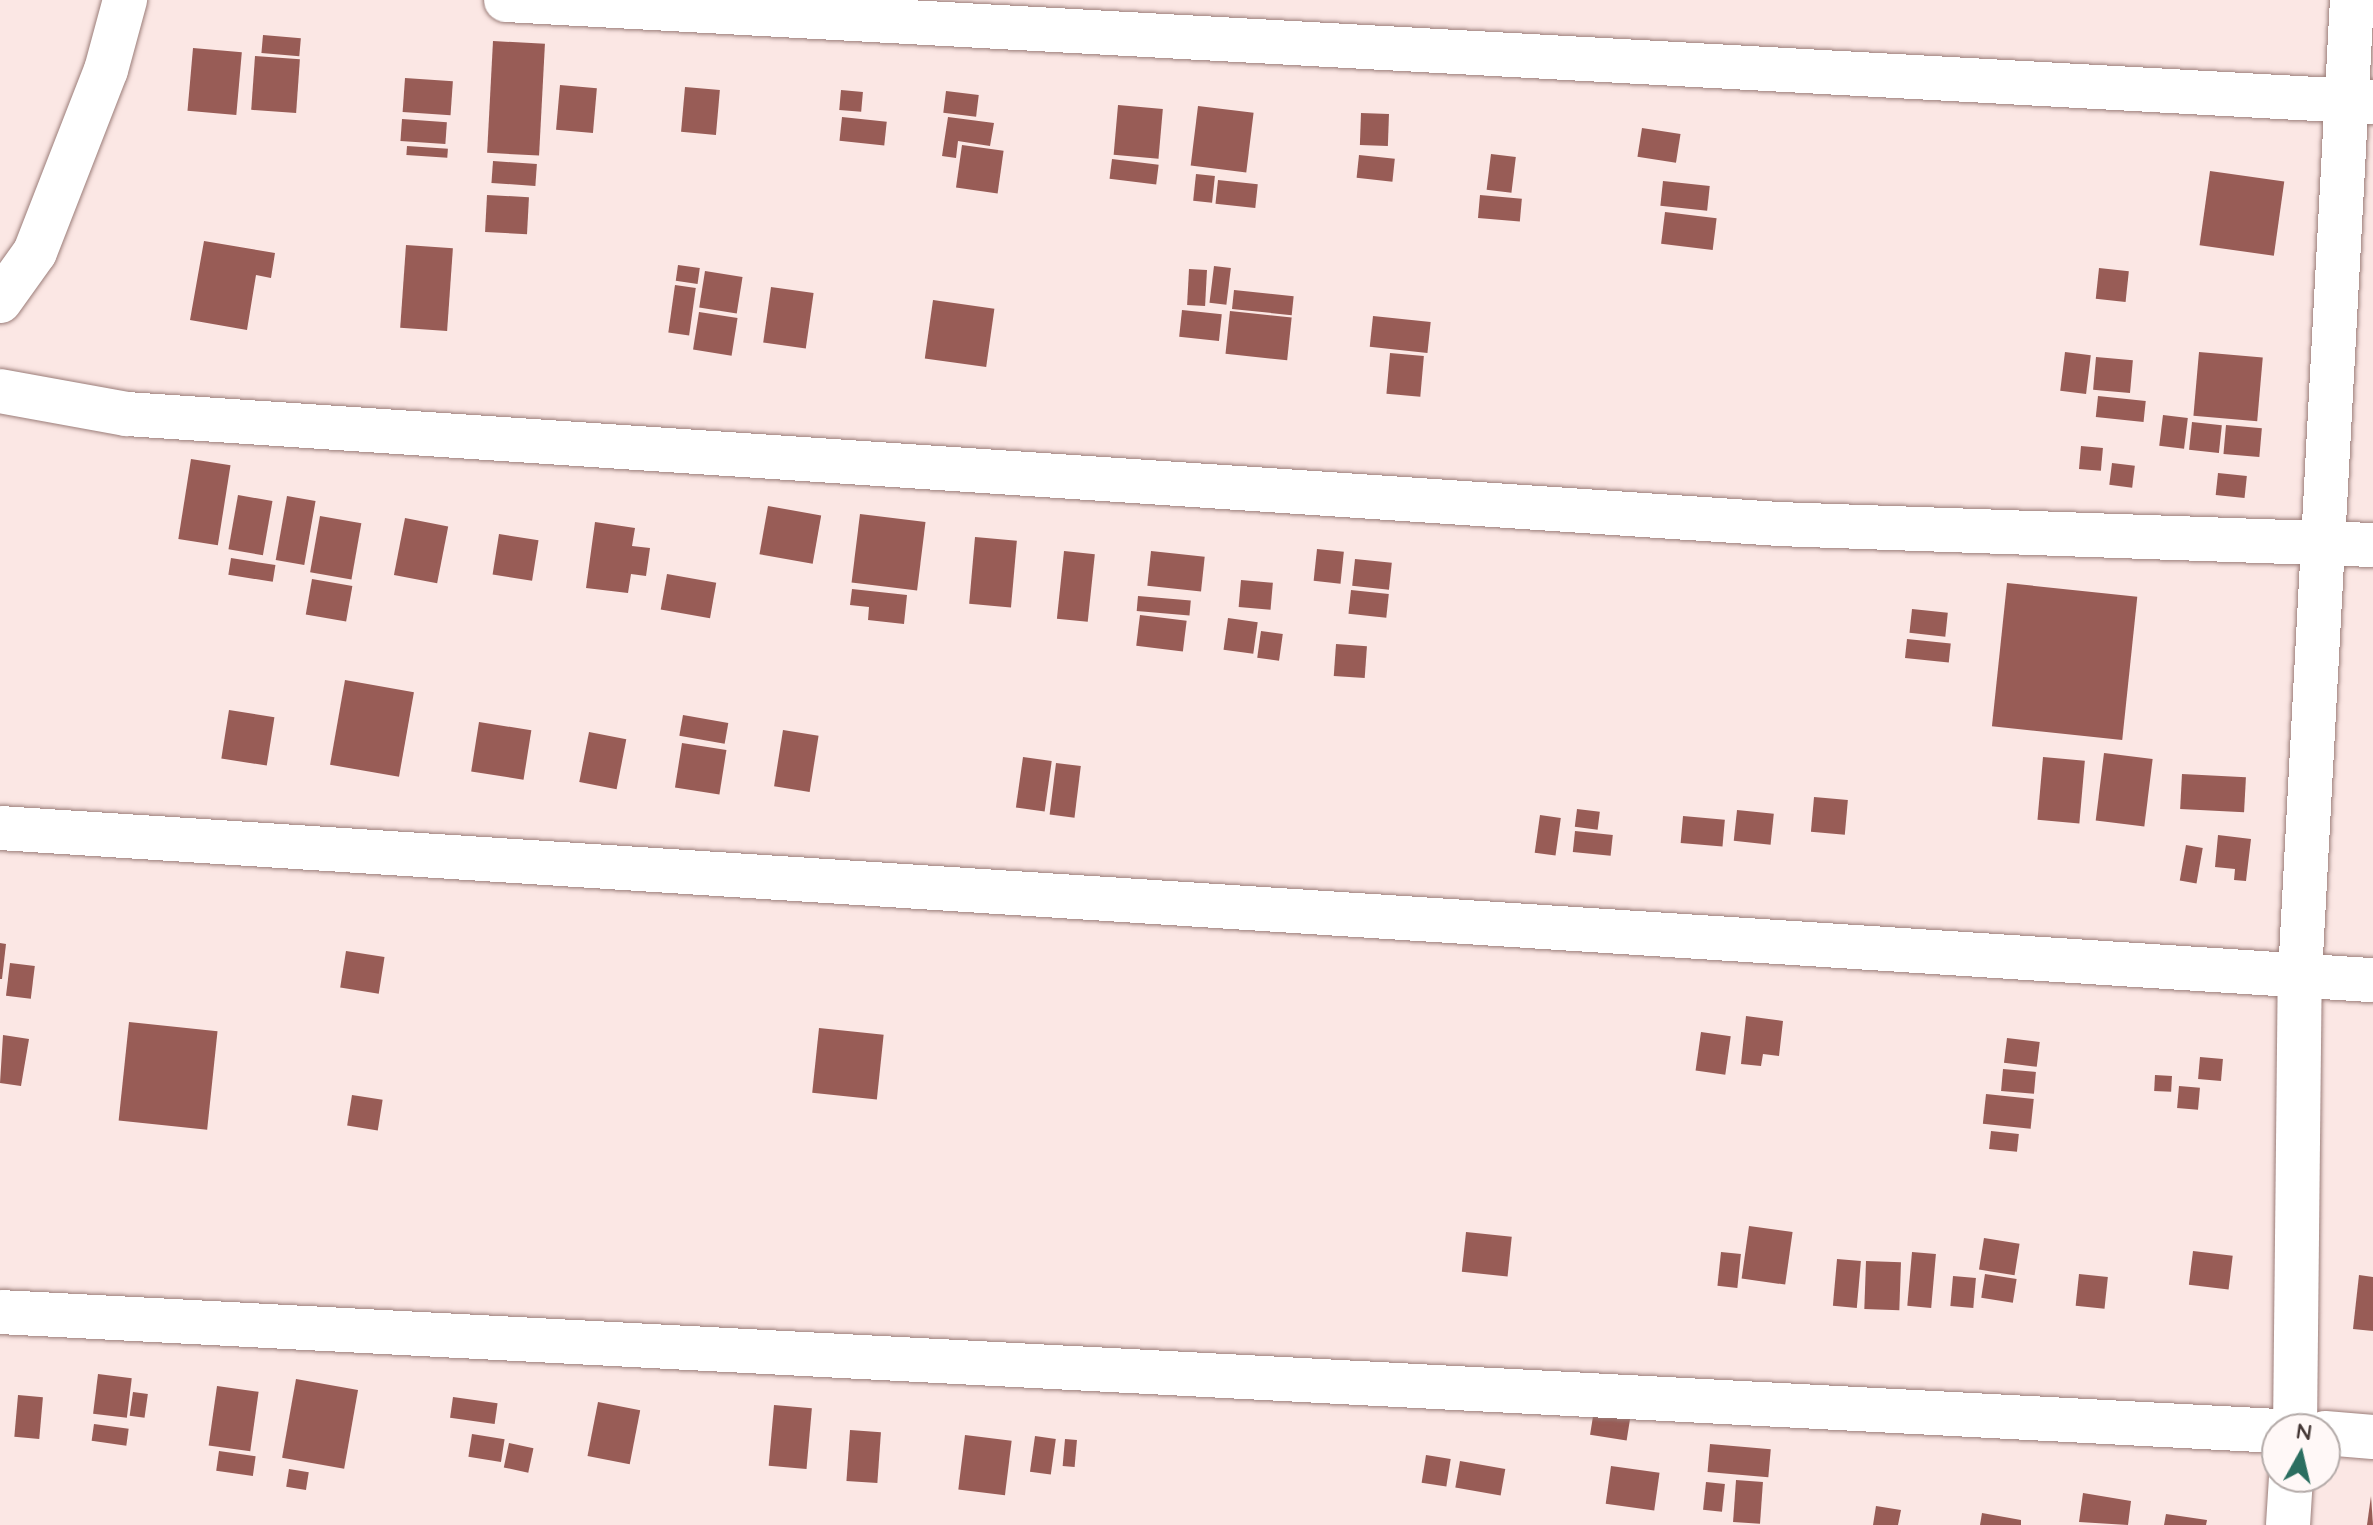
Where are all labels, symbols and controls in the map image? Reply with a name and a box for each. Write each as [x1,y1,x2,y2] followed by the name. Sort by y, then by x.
[2261,1413,2341,1493] north arrow
[2294,1416,2314,1446] text: N

